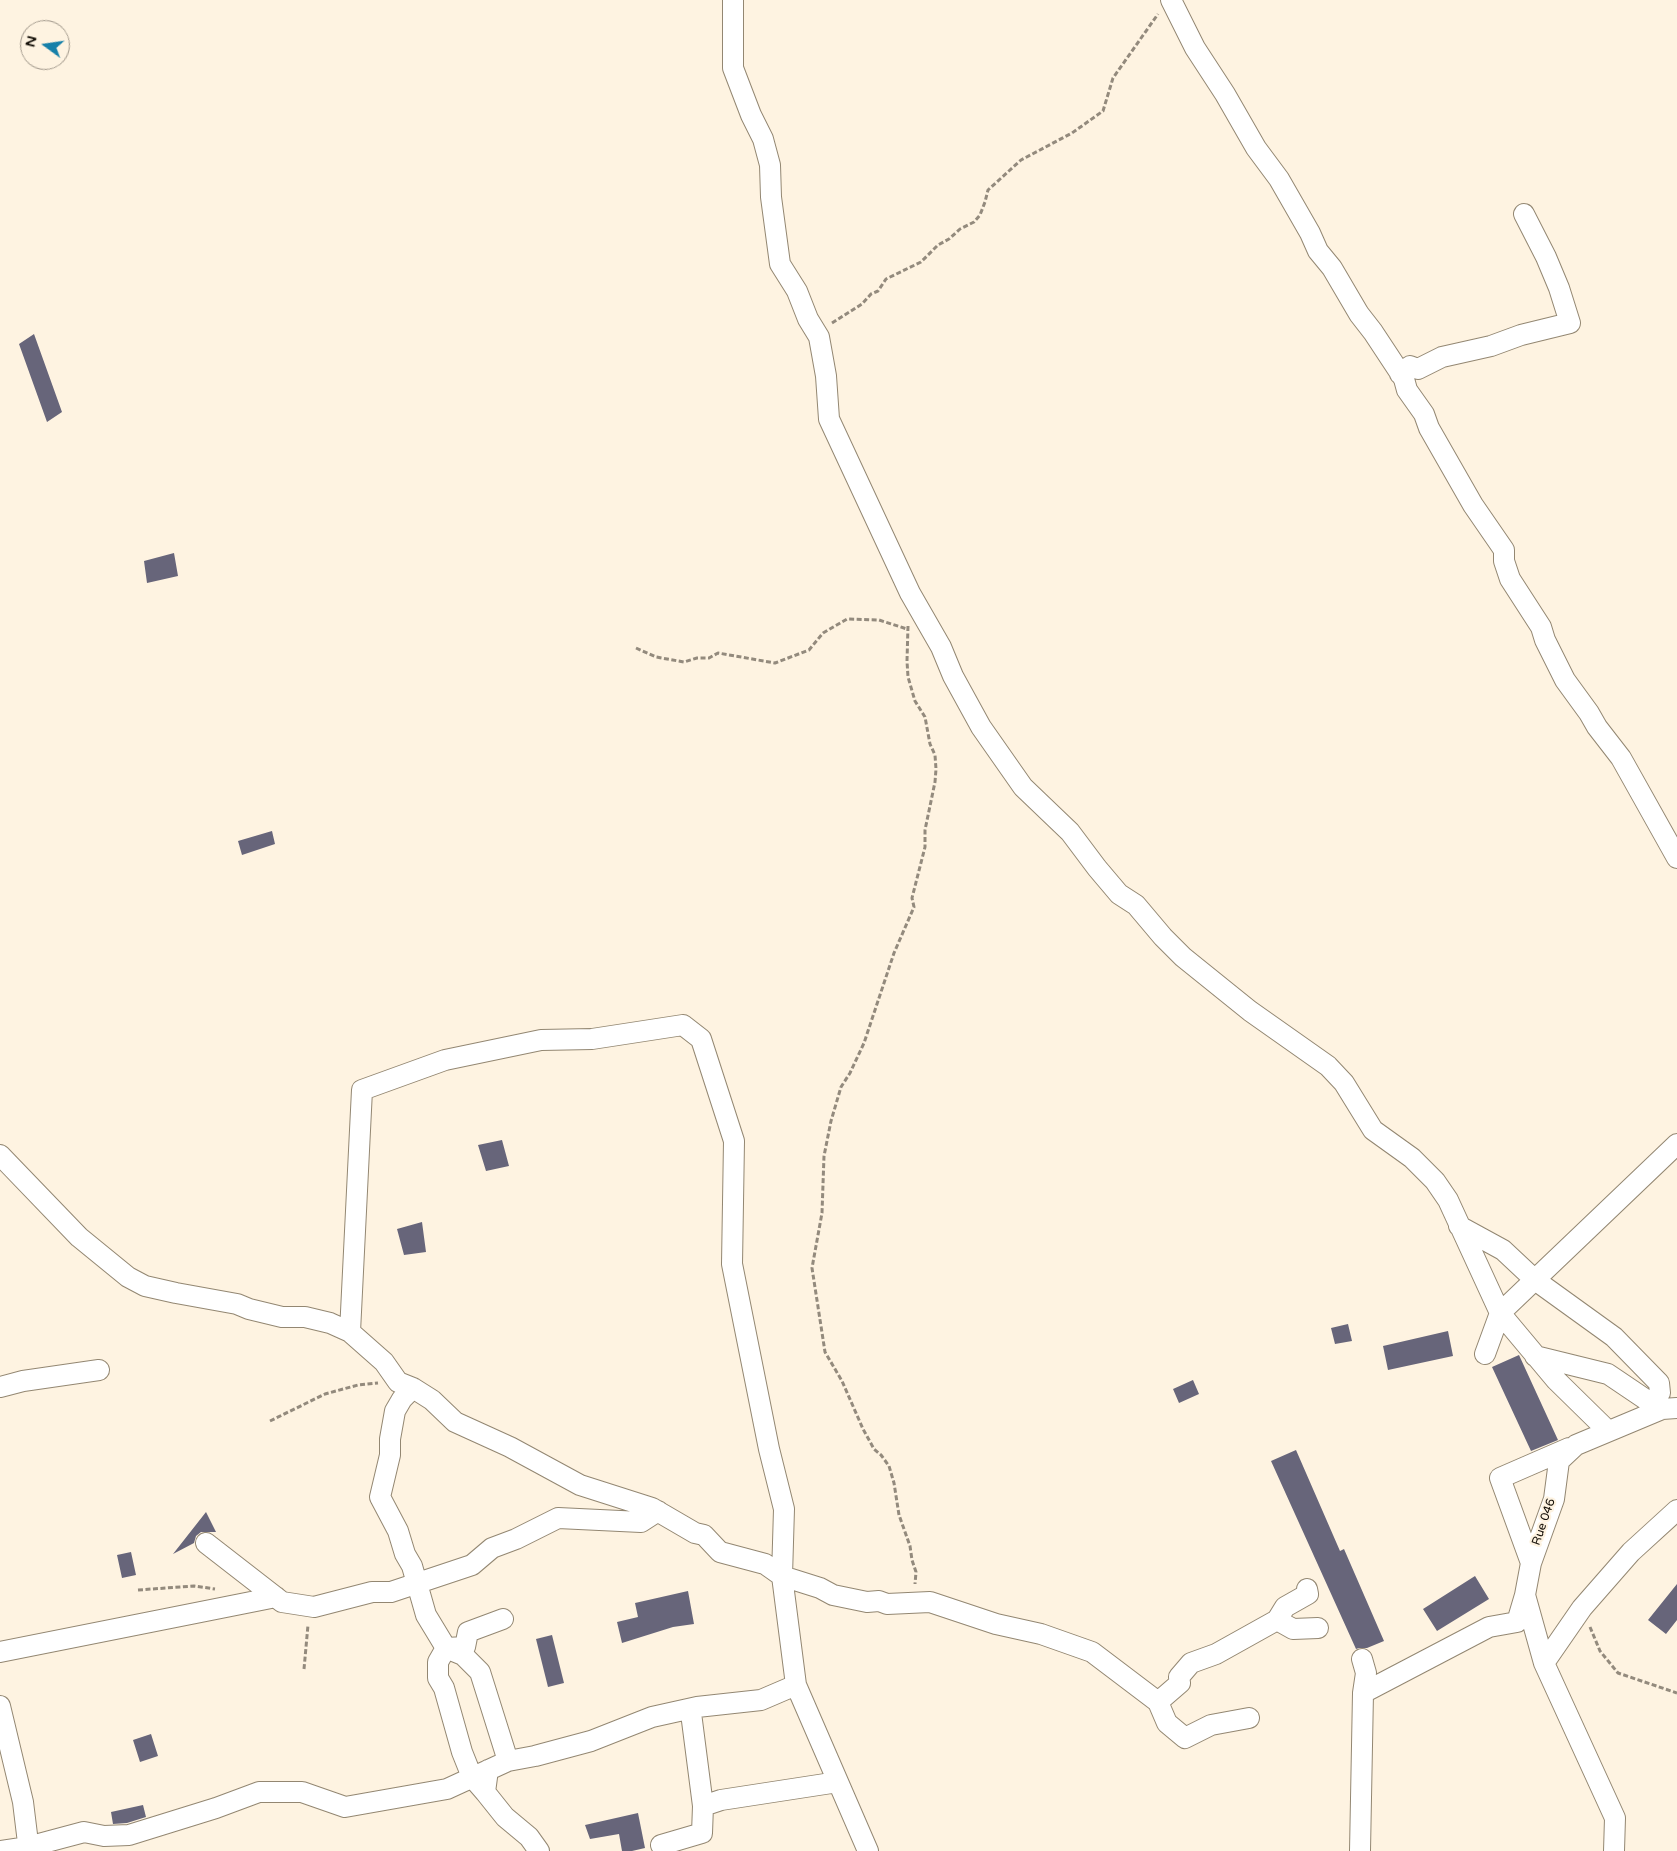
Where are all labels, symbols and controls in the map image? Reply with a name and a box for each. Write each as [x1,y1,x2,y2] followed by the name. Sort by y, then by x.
[20,20,70,70] north arrow
[21,34,41,49] text: N
[1529,1497,1559,1547] street label: Rue 046

